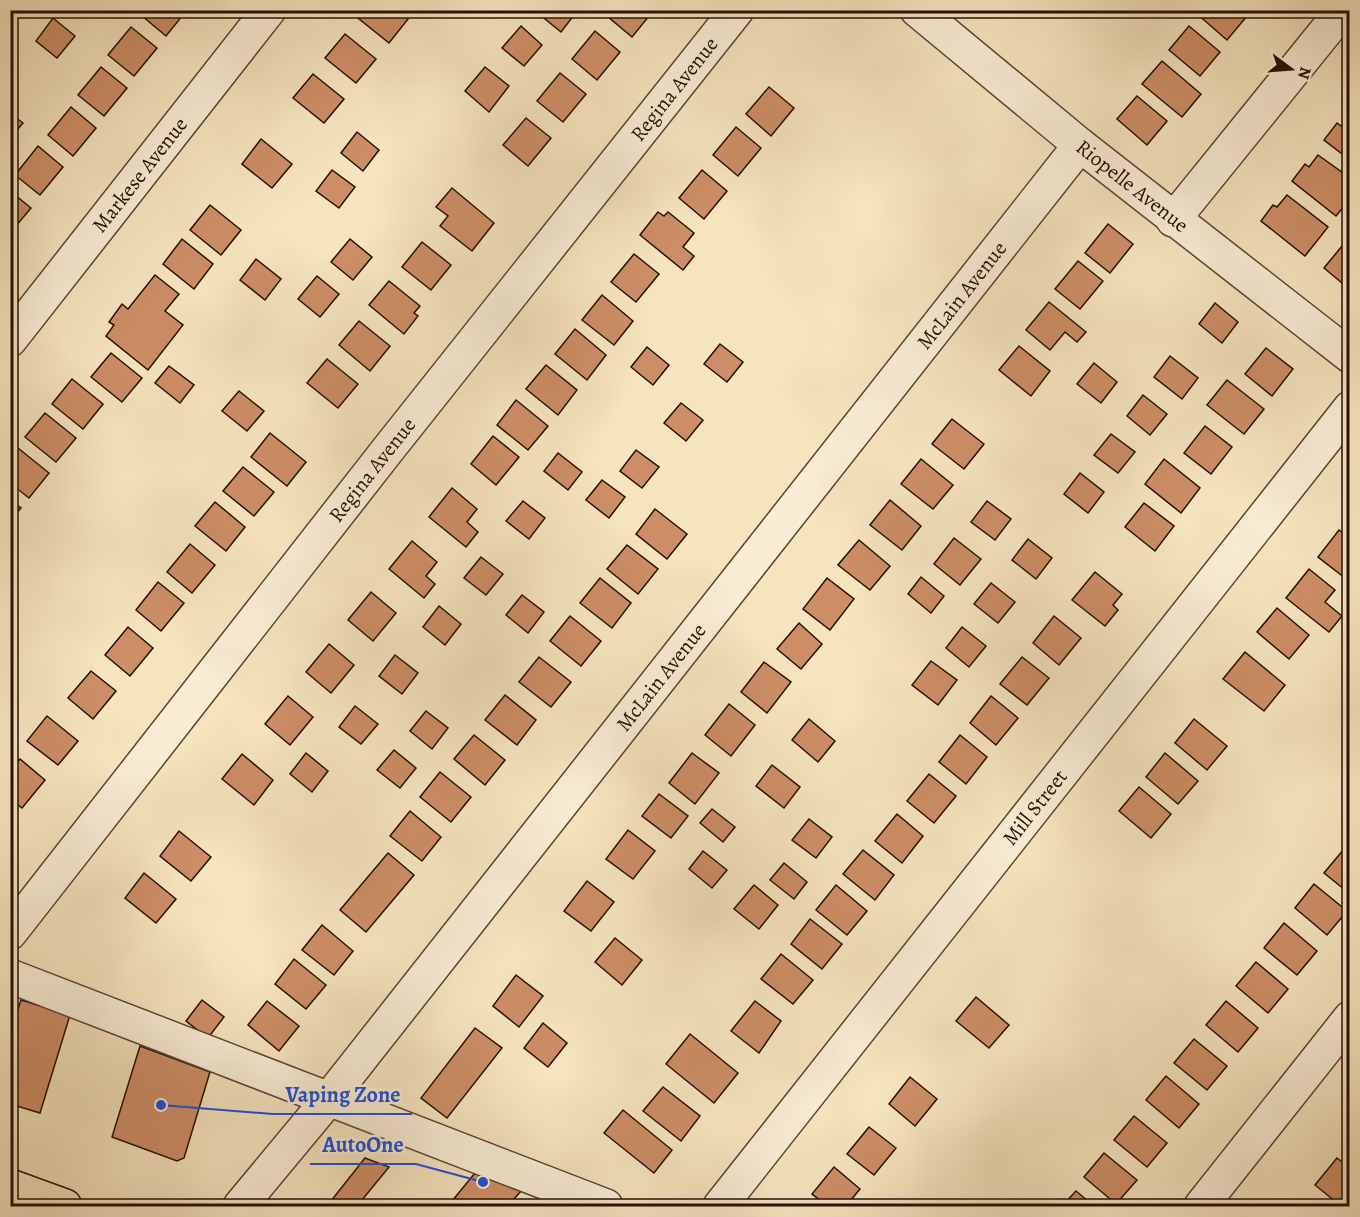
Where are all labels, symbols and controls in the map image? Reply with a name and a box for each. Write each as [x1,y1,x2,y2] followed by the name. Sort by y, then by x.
[624,31,724,147] street label: Regina Avenue
[1261,39,1321,99] north arrow
[1292,64,1317,82] text: N
[86,111,194,238] street label: Markese Avenue
[1070,133,1194,239] street label: Riopelle Avenue
[910,235,1013,355] street label: McLain Avenue
[322,412,422,528] street label: Regina Avenue
[610,617,712,737] street label: McLain Avenue
[996,763,1074,851] street label: Mill Street
[273,1074,412,1114] callout: Vaping Zone
[285,1080,400,1110] text: Vaping Zone
[310,1124,416,1164] callout: AutoOne
[321,1130,404,1160] text: AutoOne

